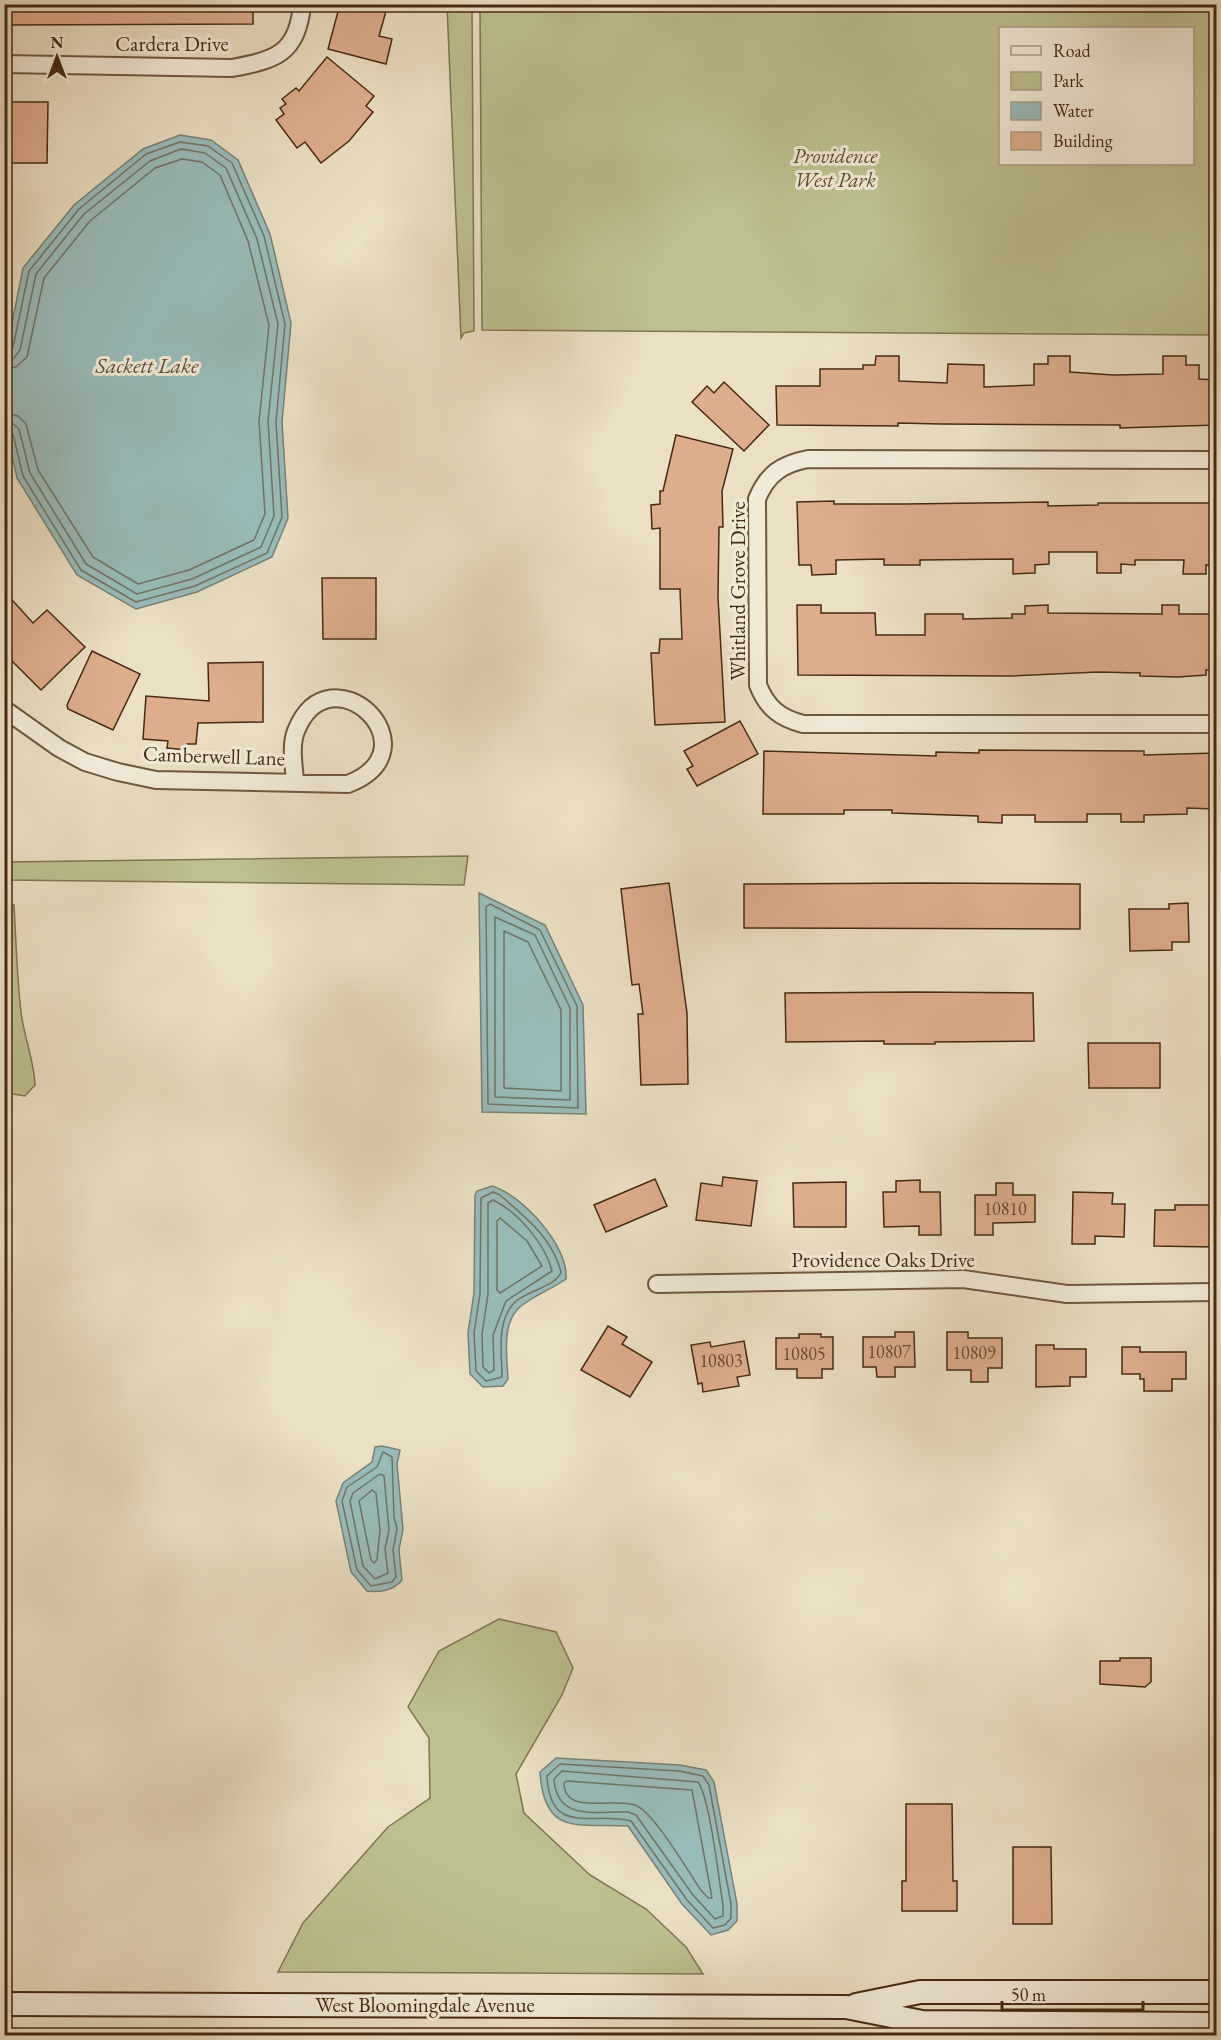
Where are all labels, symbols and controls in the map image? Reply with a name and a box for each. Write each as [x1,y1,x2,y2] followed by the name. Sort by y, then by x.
[27,27,87,87] north arrow
[999,27,1194,165] legend
[115,30,229,57] street label: Cardera Drive
[51,32,64,53] text: N
[1053,39,1092,62] text: Road
[1053,69,1084,92] text: Park
[1053,99,1094,122] text: Water
[1053,129,1113,152] text: Building
[793,142,878,193] park label: Providence West Park
[95,351,199,380] water label: Sackett Lake
[724,501,751,681] street label: Whitland Grove Drive
[143,740,285,771] street label: Camberwell Lane
[983,1197,1027,1220] house number: 10810
[791,1246,975,1273] street label: Providence Oaks Drive
[867,1340,911,1363] house number: 10807
[952,1341,996,1364] house number: 10809
[782,1342,826,1365] house number: 10805
[699,1349,743,1372] house number: 10803
[1002,1974,1143,2012] scale bar
[1011,1983,1046,2006] text: 50 m
[315,1991,535,2018] street label: West Bloomingdale Avenue

